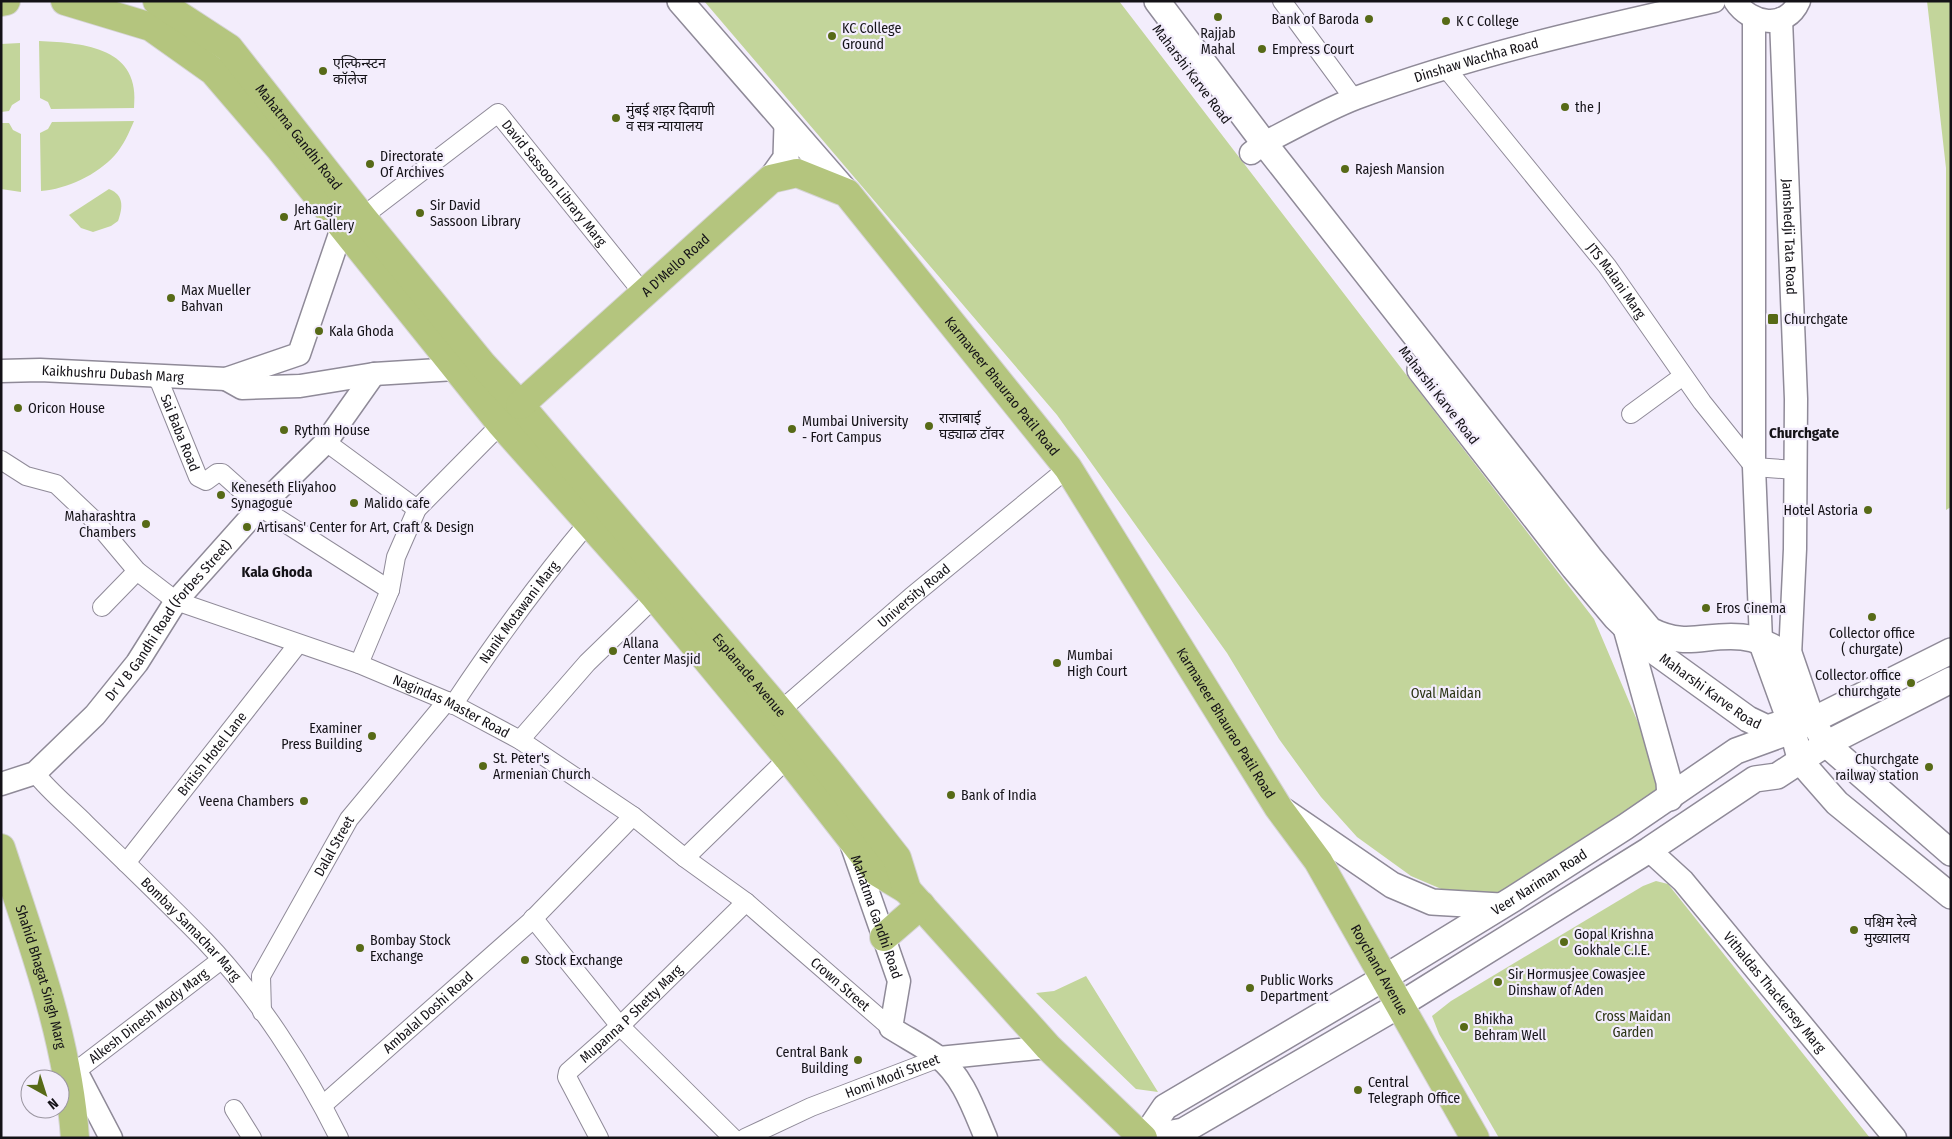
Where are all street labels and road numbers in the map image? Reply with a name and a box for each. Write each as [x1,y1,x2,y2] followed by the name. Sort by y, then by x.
[1149,21,1235,127] street label: Maharshi Karve Road
[1412,34,1540,86] street label: Dinshaw Wachha Road
[252,81,345,193] street label: Mahatma Gandhi Road
[498,117,610,250] street label: David Sassoon Library Marg
[1778,179,1800,295] street label: Jamshedji Tata Road
[638,231,713,300] street label: A D'Mello Road
[1583,240,1649,323] street label: JTS Malani Marg
[941,313,1063,459] street label: Karmaveer Bhaurao Patil Road
[1395,343,1482,448] street label: Maharshi Karve Road
[41,362,185,386] street label: Kaikhushru Dubash Marg
[156,392,203,474] street label: Sai Baba Road
[102,537,235,705] street label: Dr V B Gandhi Road (Forbes Street)
[476,557,563,667] street label: Nanik Motawani Marg
[874,560,954,631] street label: University Road
[709,630,789,721] street label: Esplanade Avenue
[1173,645,1278,802] street label: Karmaveer Bhaurao Patil Road
[1656,650,1764,733] street label: Maharshi Karve Road
[390,671,512,742] street label: Nagindas Master Road
[174,708,251,799] street label: British Hotel Lane
[311,813,358,879] street label: Dalal Street
[1488,846,1590,919] street label: Veer Nariman Road
[847,853,906,981] street label: Mahatma Gandhi Road
[137,874,245,985] street label: Bombay Samachar Marg
[11,903,70,1051] street label: Shahid Bhagat Singh Marg
[1347,922,1412,1018] street label: Roychand Avenue
[1719,928,1829,1057] street label: Vithaldas Thackersey Marg
[807,954,874,1015] street label: Crown Street
[577,961,687,1067] street label: Mupanna P Shetty Marg
[85,965,212,1067] street label: Alkesh Dinesh Mody Marg
[380,968,477,1057] street label: Ambalal Doshi Road
[843,1050,942,1102] street label: Homi Modi Street

